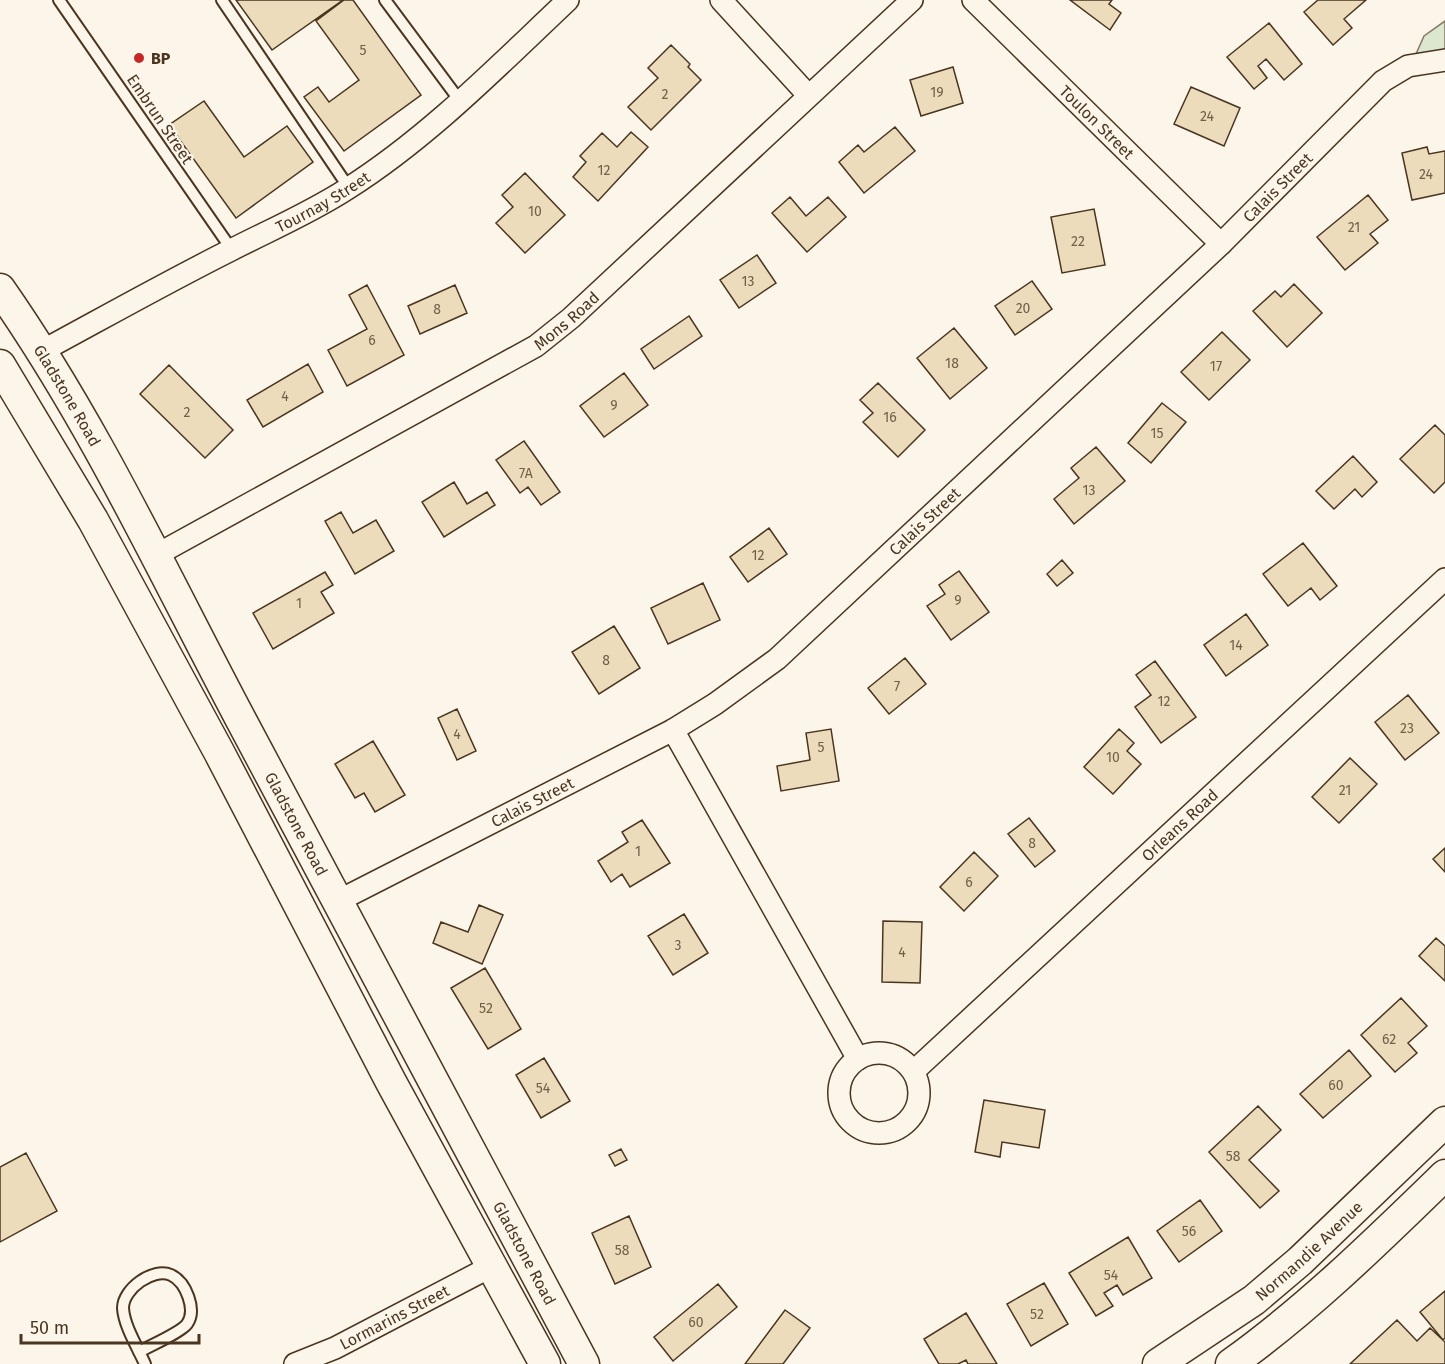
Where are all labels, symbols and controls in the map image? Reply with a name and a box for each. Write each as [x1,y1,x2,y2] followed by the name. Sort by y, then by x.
[359,42,367,59] house number: 5
[151,49,171,68] place label: BP
[132,51,146,65] marker: BP
[123,71,197,168] street label: Embrun Street
[1056,81,1138,163] street label: Toulon Street
[930,84,944,101] house number: 19
[662,86,669,103] house number: 2
[1200,108,1215,125] house number: 24
[1239,148,1316,226] street label: Calais Street
[598,162,611,179] house number: 12
[1419,166,1434,183] house number: 24
[272,167,374,236] street label: Tournay Street
[528,203,542,220] house number: 10
[1348,219,1360,236] house number: 21
[1071,233,1085,250] house number: 22
[741,273,755,290] house number: 13
[530,287,603,354] street label: Mons Road
[1016,300,1031,317] house number: 20
[433,301,441,318] house number: 8
[368,332,376,349] house number: 6
[30,341,105,449] street label: Gladstone Road
[945,355,959,372] house number: 18
[1210,358,1222,375] house number: 17
[281,388,289,405] house number: 4
[610,397,618,414] house number: 9
[184,404,191,421] house number: 2
[883,409,897,426] house number: 16
[1150,425,1164,442] house number: 15
[519,465,533,482] house number: 7A
[1082,482,1096,499] house number: 13
[885,483,964,559] street label: Calais Street
[752,547,765,564] house number: 12
[954,592,962,609] house number: 9
[296,595,302,612] house number: 1
[1229,637,1243,654] house number: 14
[602,652,610,669] house number: 8
[894,678,900,695] house number: 7
[1158,693,1171,710] house number: 12
[1400,720,1414,737] house number: 23
[453,726,461,743] house number: 4
[817,739,825,756] house number: 5
[1106,749,1120,766] house number: 10
[261,769,332,879] street label: Gladstone Road
[488,773,577,831] street label: Calais Street
[1339,782,1351,799] house number: 21
[1137,785,1222,865] street label: Orleans Road
[1028,835,1036,852] house number: 8
[635,843,641,860] house number: 1
[965,874,973,891] house number: 6
[675,937,682,954] house number: 3
[898,944,906,961] house number: 4
[479,1000,493,1017] house number: 52
[1382,1031,1396,1048] house number: 62
[1328,1077,1344,1094] house number: 60
[536,1080,551,1097] house number: 54
[1226,1148,1241,1165] house number: 58
[1251,1197,1366,1304] street label: Normandie Avenue
[489,1198,560,1308] street label: Gladstone Road
[1182,1223,1196,1240] house number: 56
[615,1242,630,1259] house number: 58
[1104,1267,1119,1284] house number: 54
[336,1281,452,1353] street label: Lormarins Street
[1030,1306,1044,1323] house number: 52
[21,1307,200,1345] scale bar
[688,1314,704,1331] house number: 60
[30,1317,69,1339] text: 50 m

